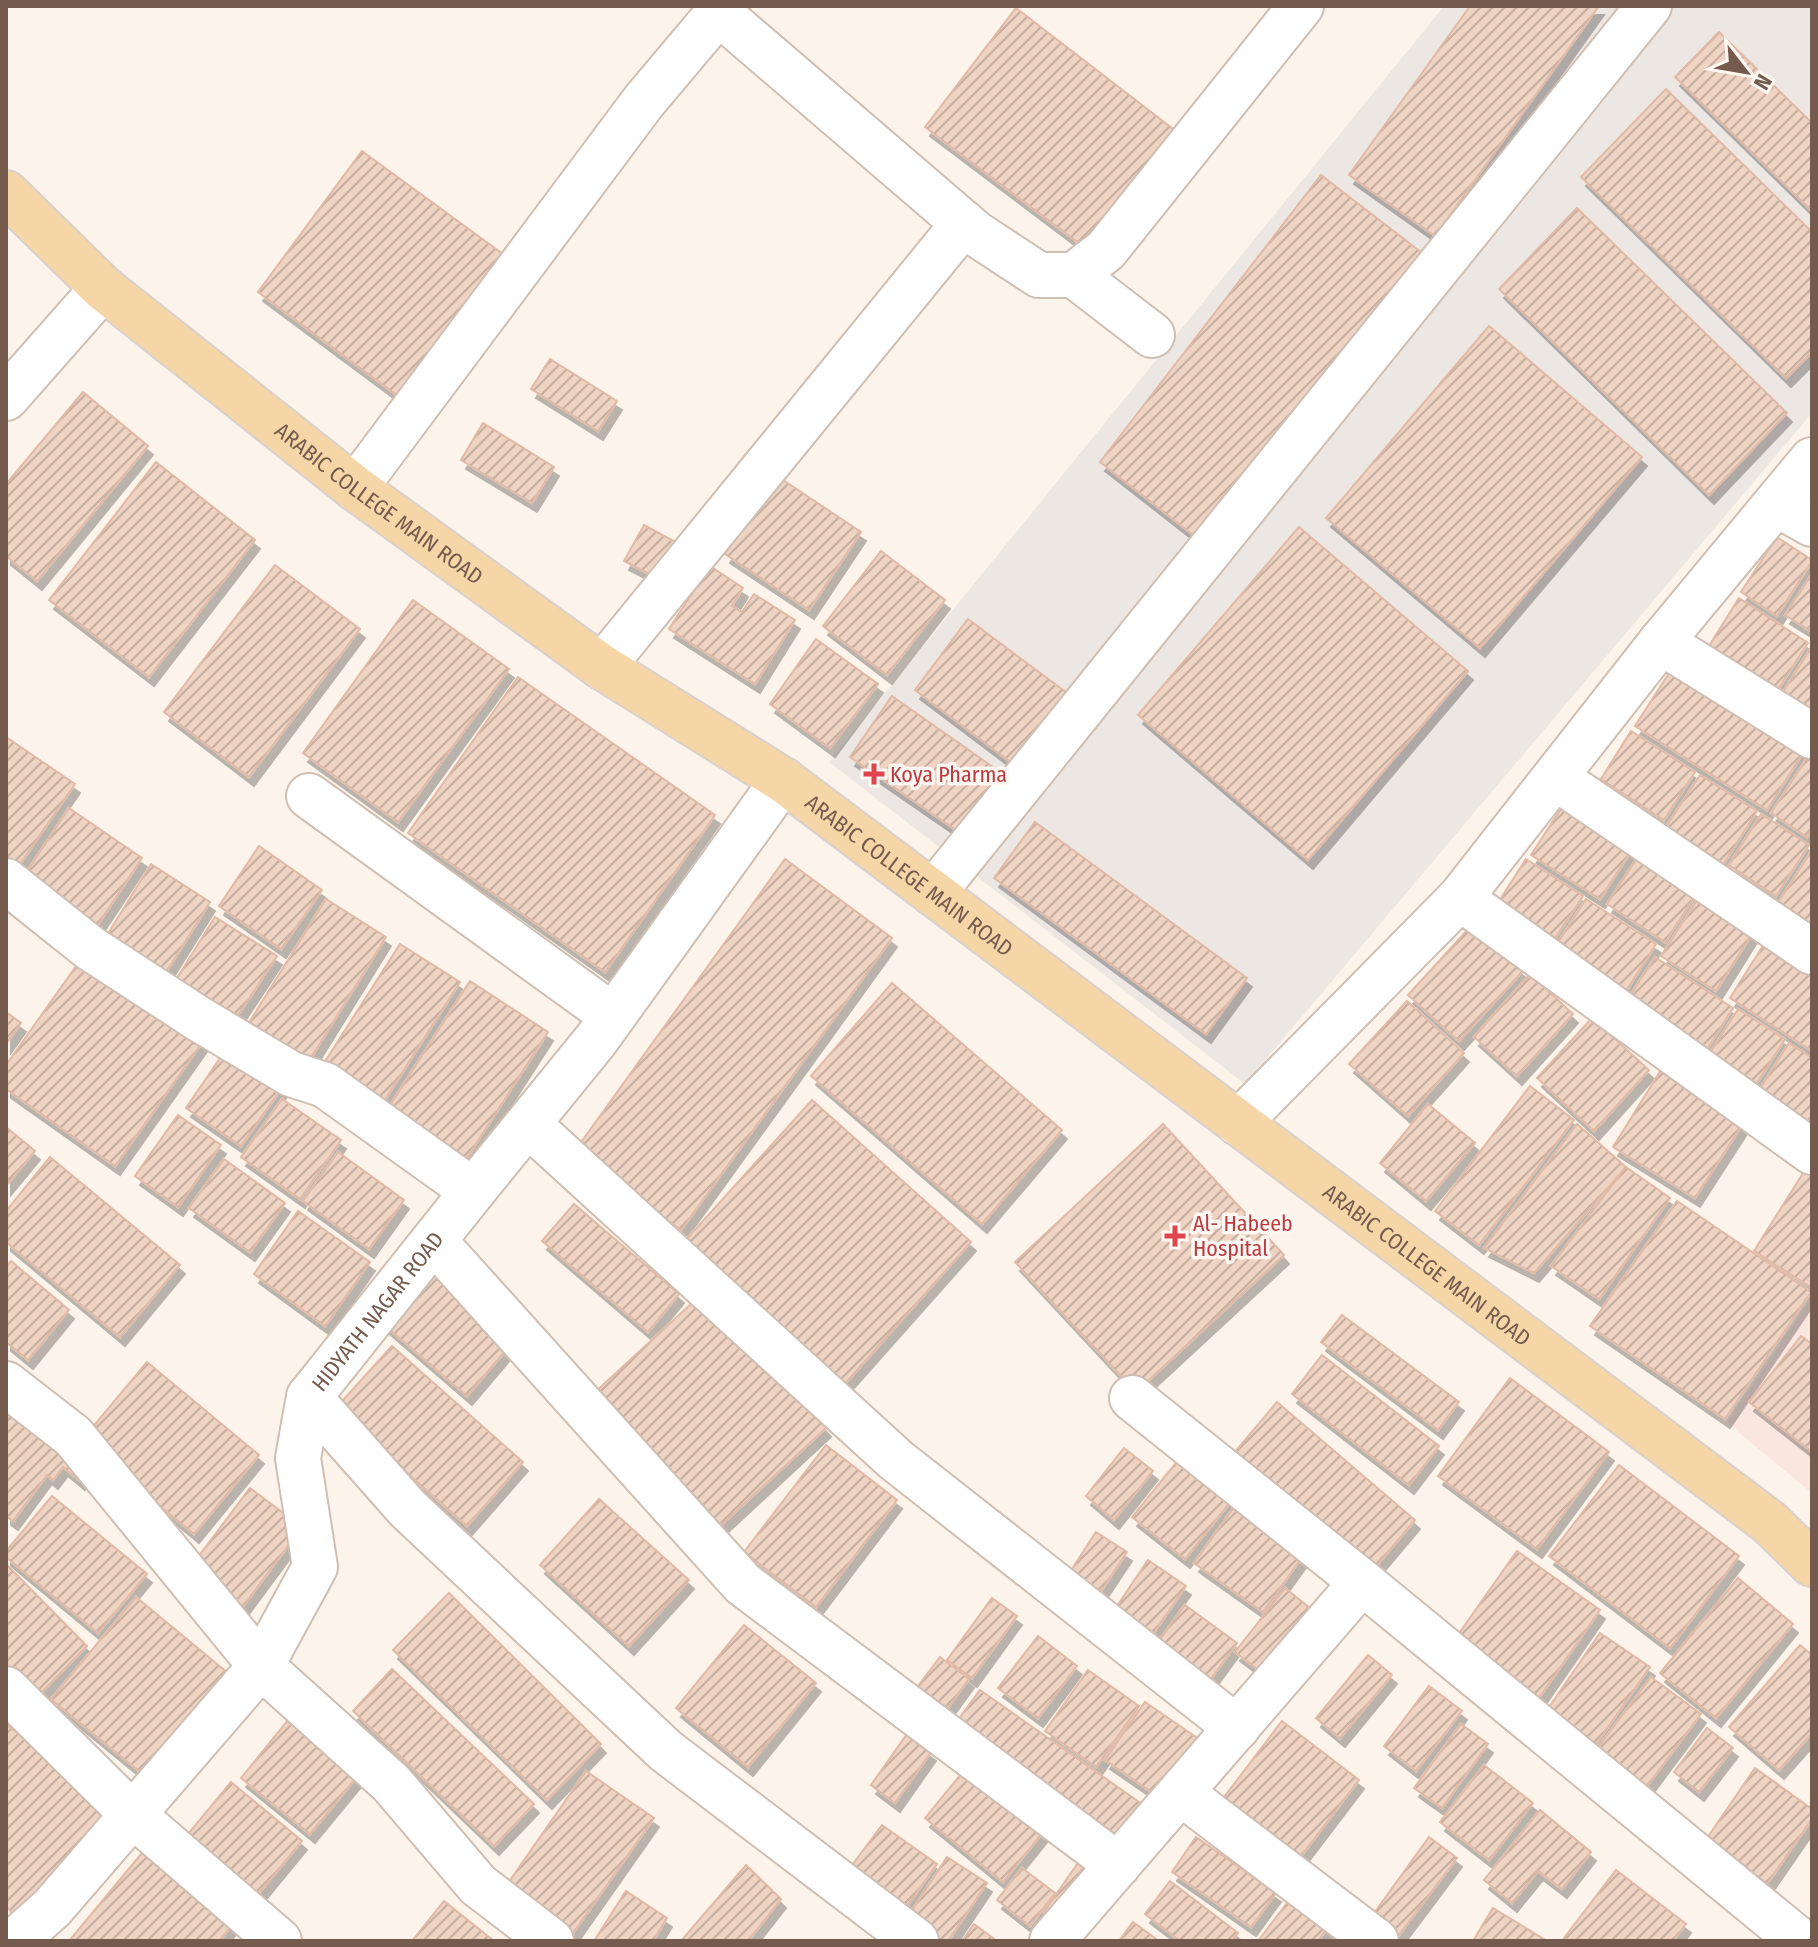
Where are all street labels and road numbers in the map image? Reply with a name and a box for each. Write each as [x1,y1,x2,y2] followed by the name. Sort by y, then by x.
[270,417,488,590] street label: ARABIC COLLEGE MAIN ROAD
[800,789,1018,962] street label: ARABIC COLLEGE MAIN ROAD
[1318,1178,1536,1352] street label: ARABIC COLLEGE MAIN ROAD
[306,1226,449,1397] street label: HIDYATH NAGAR ROAD

